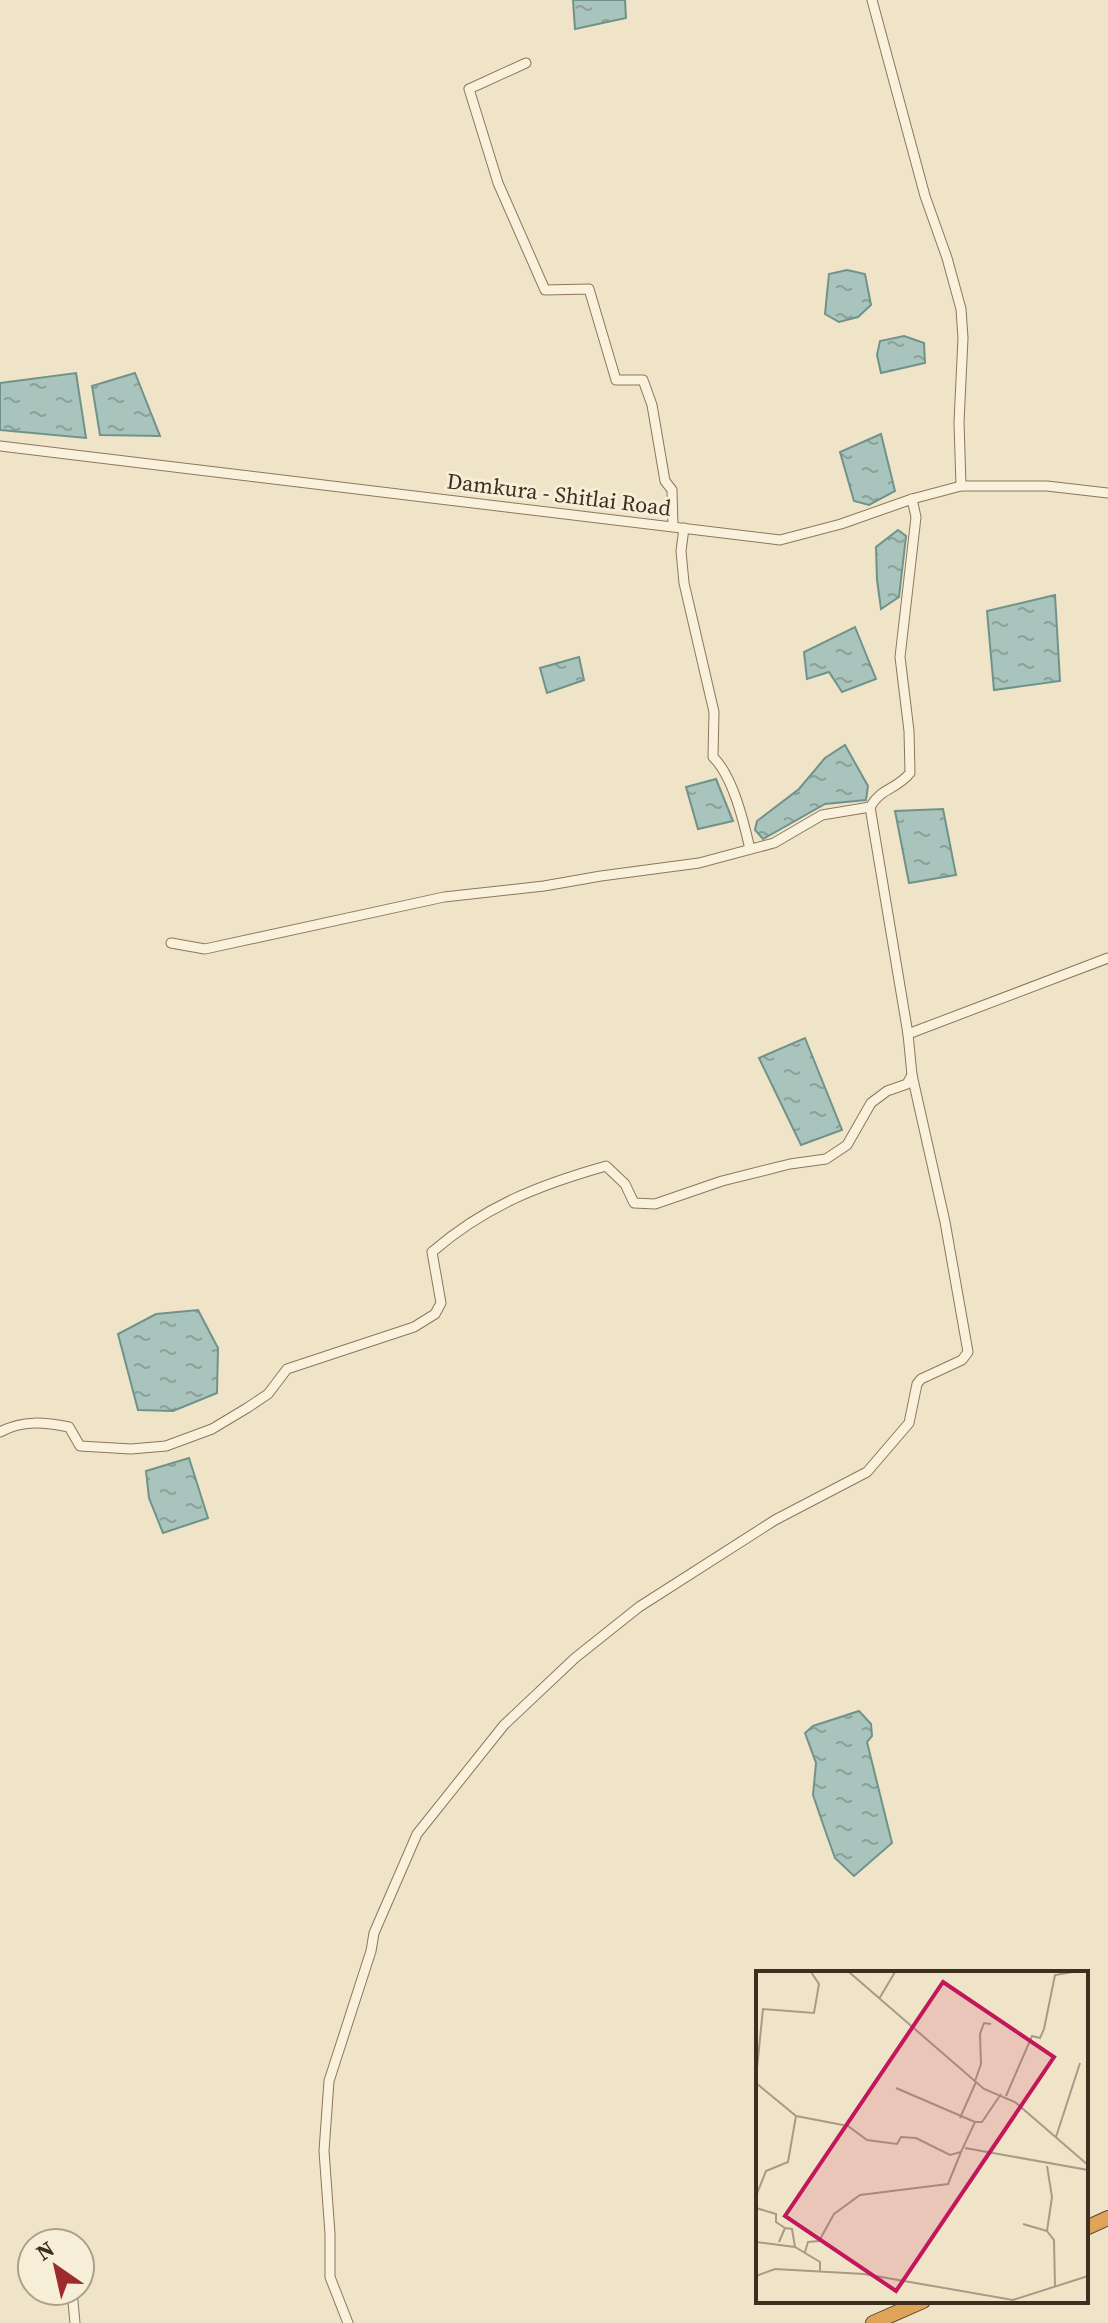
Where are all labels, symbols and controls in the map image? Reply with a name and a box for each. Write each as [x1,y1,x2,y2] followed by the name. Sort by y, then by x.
[445,465,673,523] street label: Damkura - Shitlai Road
[756,1971,1088,2303] inset map
[16,2227,96,2307] north arrow
[30,2234,60,2267] text: N

